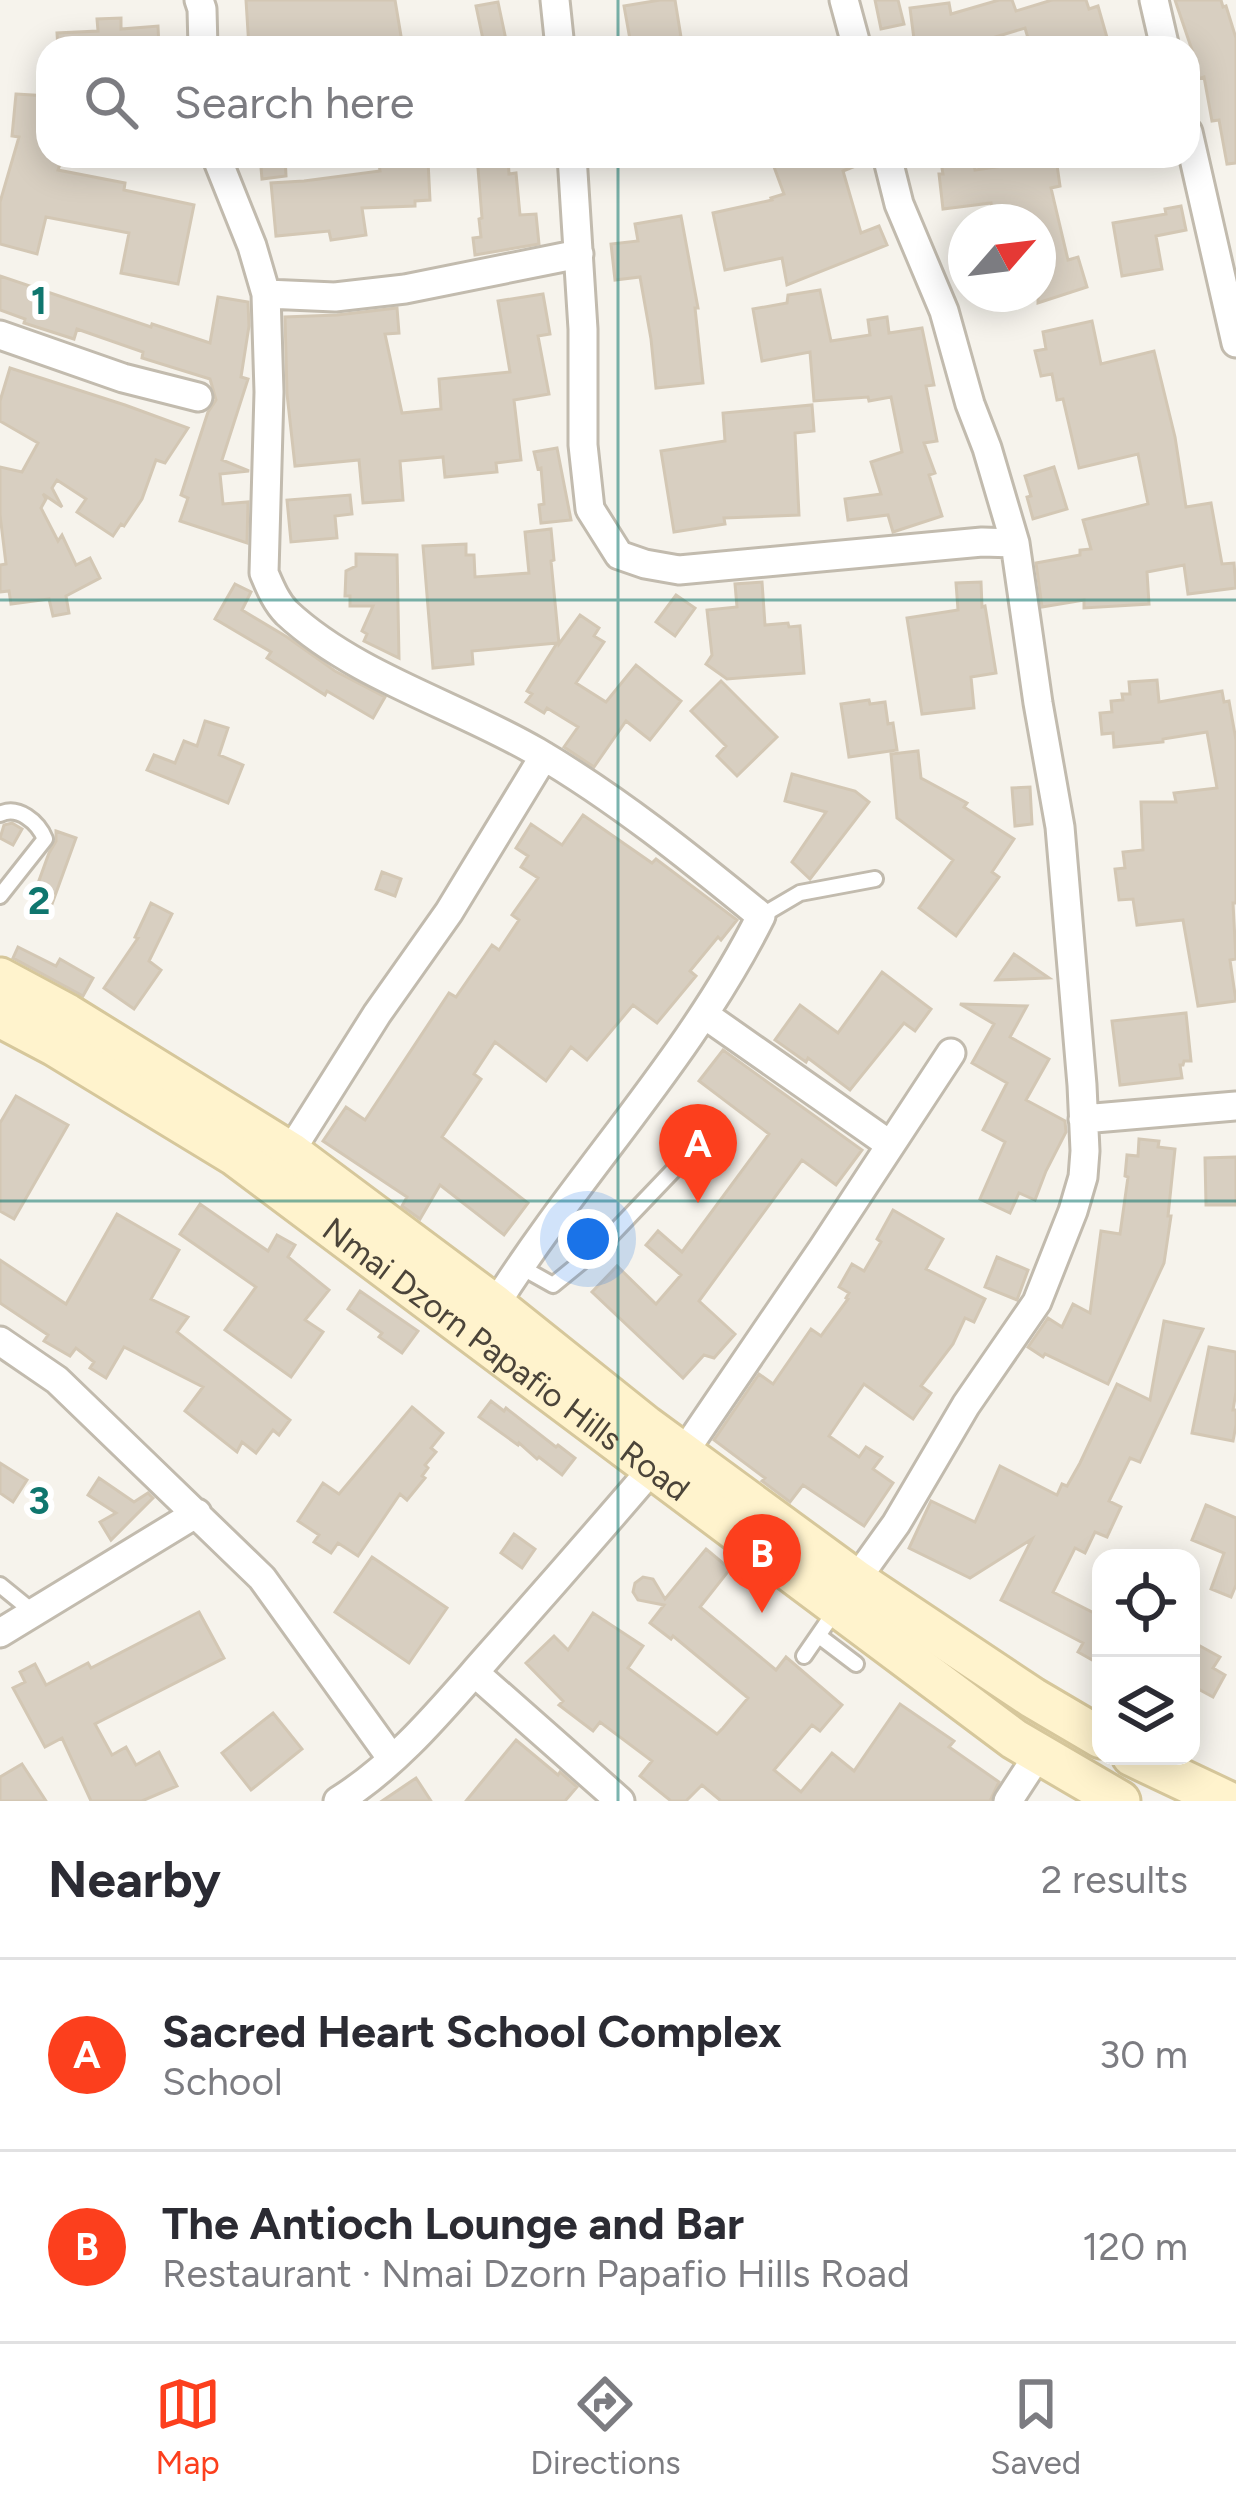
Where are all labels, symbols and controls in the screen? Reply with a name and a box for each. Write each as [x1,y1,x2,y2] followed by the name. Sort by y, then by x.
[36,36,1200,168] search box
[78,69,144,135] icon: search
[174,75,414,129] text: Search here
[948,204,1056,312] north arrow
[31,277,47,324] text: 1
[28,877,50,924] text: 2
[659,1104,737,1203] pin: A
[558,1209,618,1269] your location
[315,1210,697,1509] street label: Nmai Dzorn Papafio Hills Road
[28,1477,50,1524] text: 3
[723,1514,801,1613] pin: B
[1092,1549,1200,1765] map controls
[1092,1549,1200,1657] button: locate
[1092,1657,1200,1765] button: layers
[48,1849,221,1910] text: Nearby
[1041,1856,1188,1903] text: 2 results
[162,2004,782,2058] text: Sacred Heart School Complex
[73,2031,101,2078] text: A
[1099,2031,1188,2078] text: 30 m
[162,2058,283,2105] text: School
[162,2196,744,2250] text: The Antioch Lounge and Bar
[75,2223,99,2270] text: B
[1082,2223,1188,2270] text: 120 m
[162,2250,910,2297] text: Restaurant · Nmai Dzorn Papafio Hills Road
[155,2371,221,2482] tab: Map
[530,2371,681,2482] tab: Directions
[990,2371,1081,2482] tab: Saved

